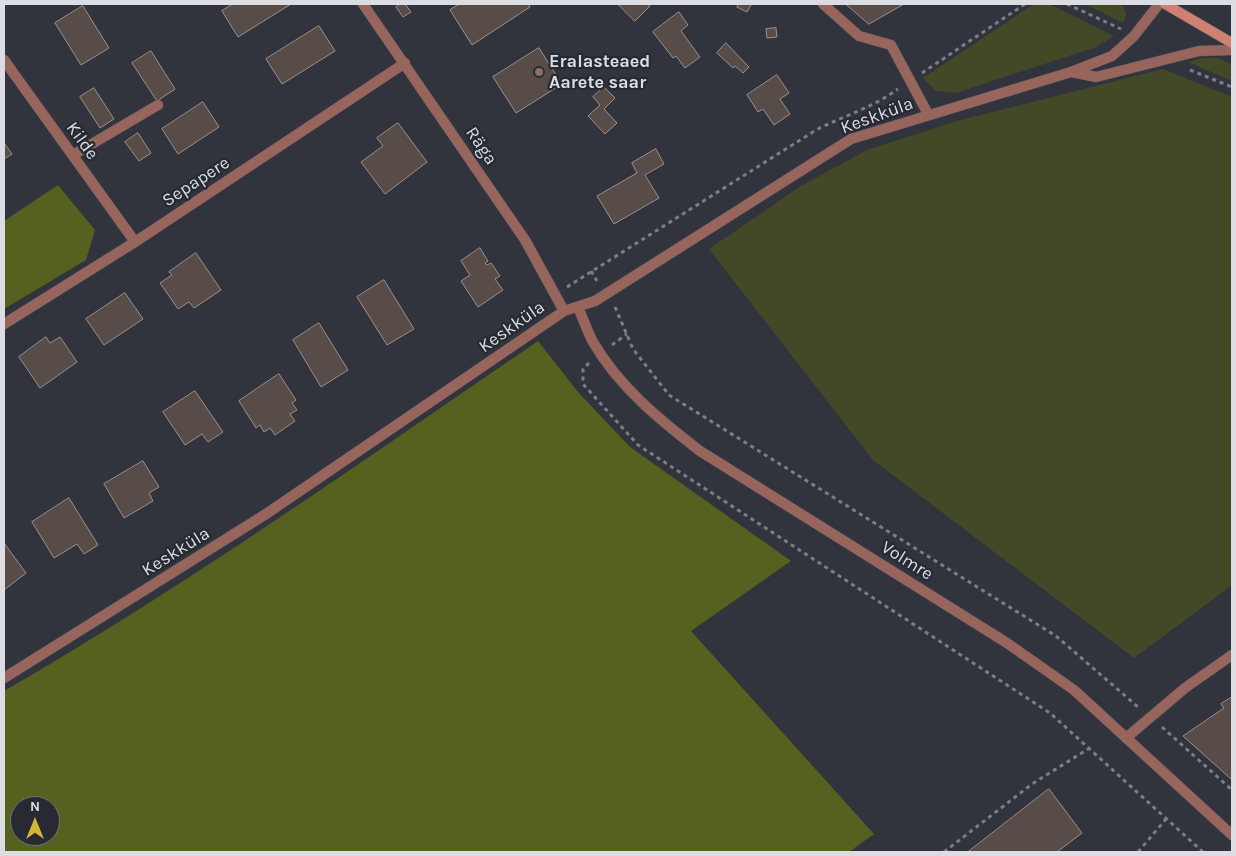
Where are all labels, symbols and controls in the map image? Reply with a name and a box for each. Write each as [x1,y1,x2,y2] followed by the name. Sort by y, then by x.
[549,51,650,94] place label: Eralasteaed Aarete saar
[533,66,545,78] marker: Eralasteaed Aarete saar
[838,93,916,139] street label: Keskküla
[61,118,103,164] street label: Kilde
[461,123,501,169] street label: Räga
[158,152,234,212] street label: Sepapere
[475,296,549,358] street label: Keskküla
[138,523,214,581] street label: Keskküla
[877,537,937,585] street label: Volmre
[10,796,60,846] north arrow
[30,798,40,815] text: N

